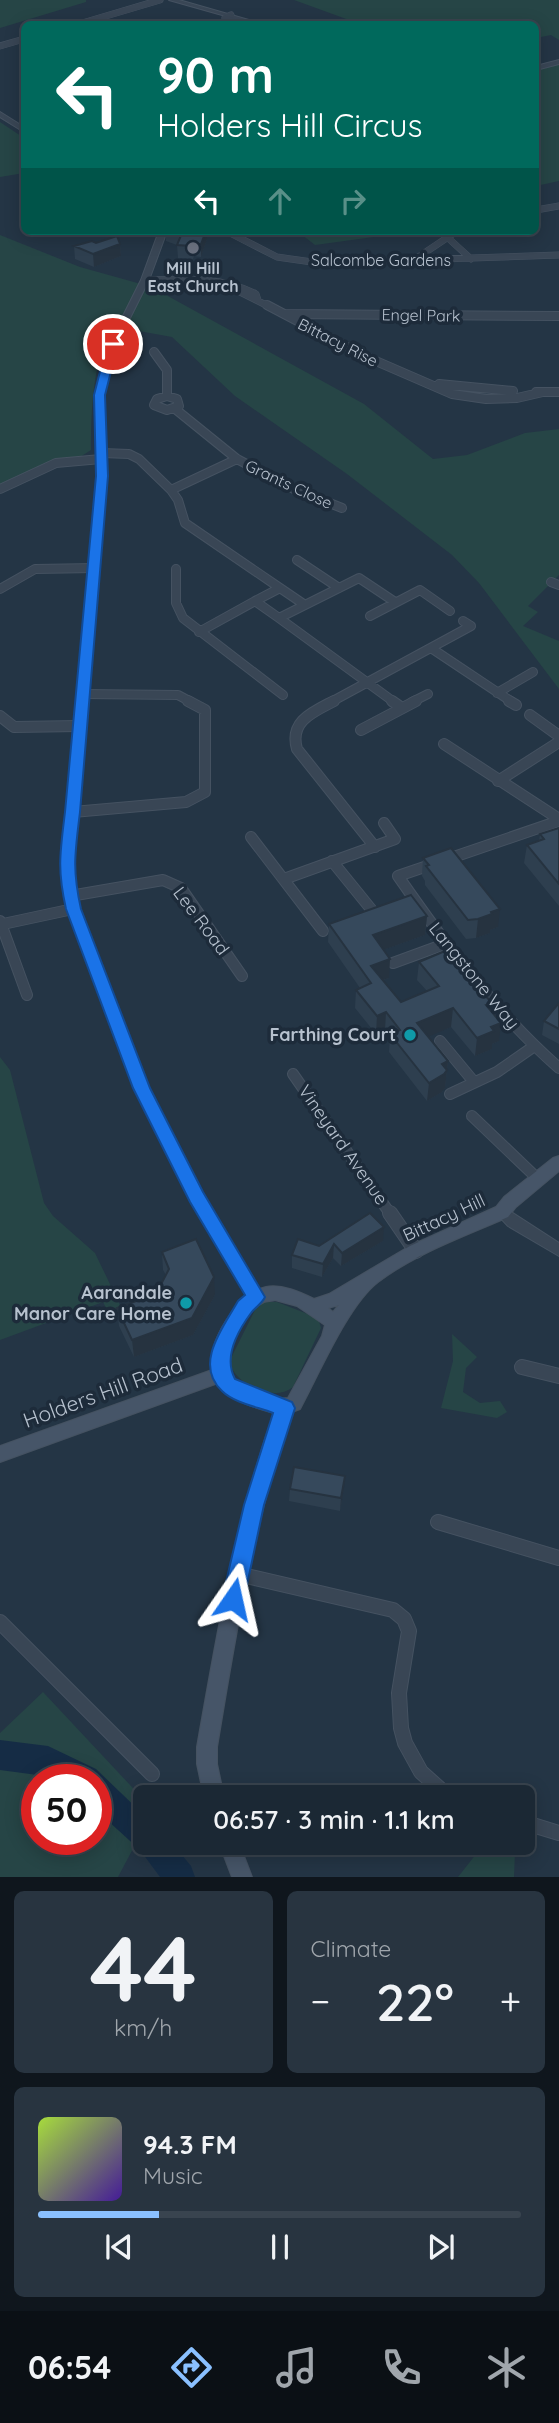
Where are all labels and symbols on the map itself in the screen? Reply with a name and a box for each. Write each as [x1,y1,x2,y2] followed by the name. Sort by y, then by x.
[185,240,201,256] marker: Mill Hill East Church
[311,250,451,270] street label: Salcombe Gardens
[147,258,239,296] place label: Mill Hill East Church
[381,304,461,326] street label: Engel Park
[295,313,381,371] street label: Bittacy Rise
[83,314,143,374] pin
[242,455,336,513] street label: Grants Close
[168,882,235,959] street label: Lee Road
[424,917,525,1034] street label: Langstone Way
[269,1023,396,1046] place label: Farthing Court
[402,1027,418,1043] marker: Farthing Court
[293,1080,393,1209] street label: Vineyard Avenue
[399,1188,489,1247] street label: Bittacy Hill
[14,1281,172,1325] place label: Aarandale Manor Care Home
[178,1295,194,1311] marker: Aarandale Manor Care Home
[19,1351,186,1433] street label: Holders Hill Road
[196,1562,270,1636] position arrow
[21,1764,112,1855] speed limit sign: 50

